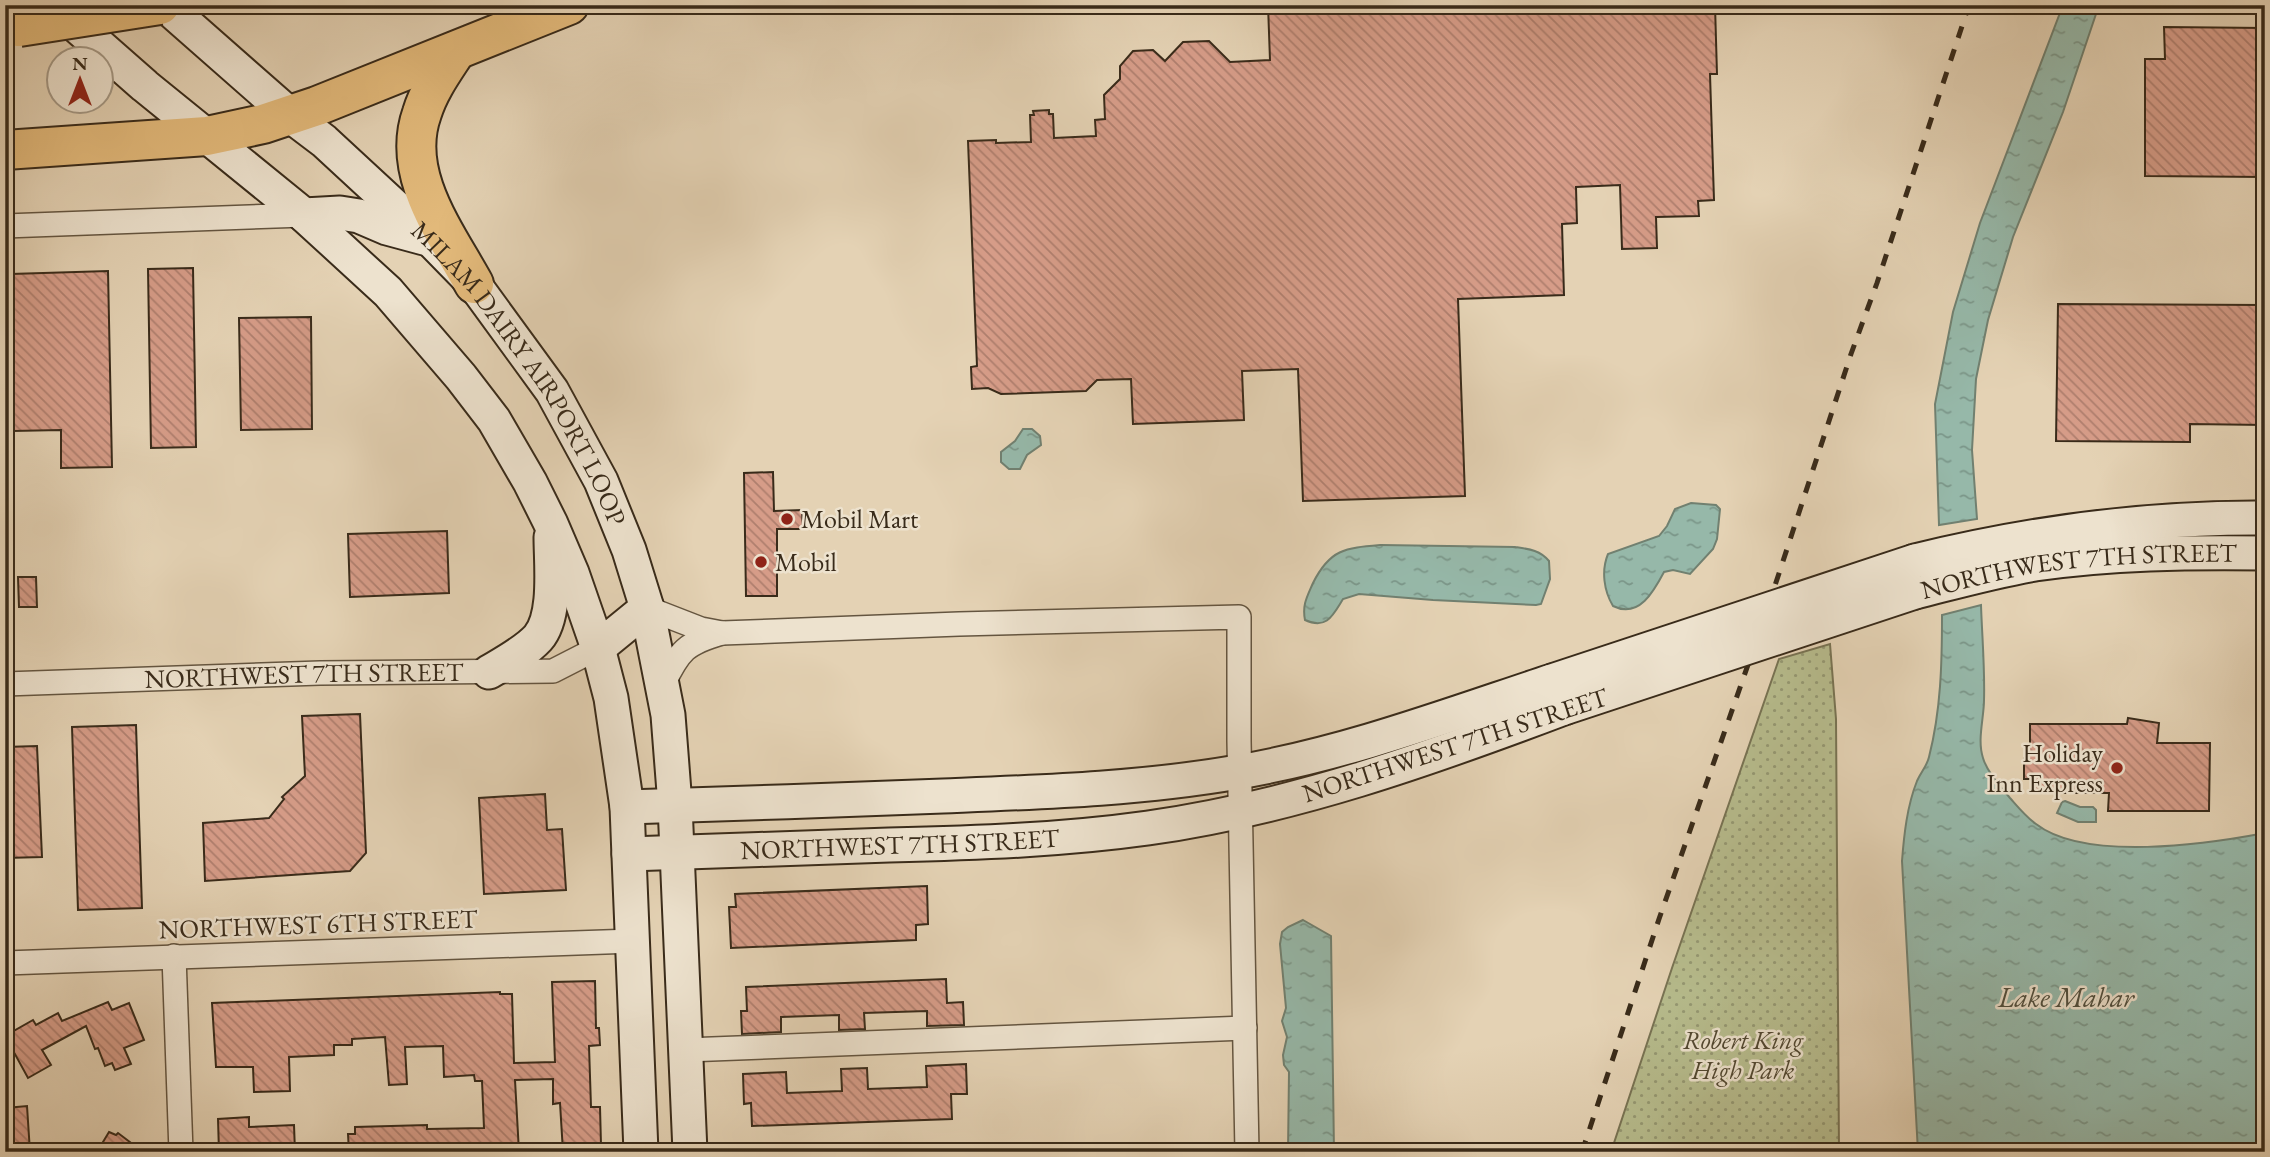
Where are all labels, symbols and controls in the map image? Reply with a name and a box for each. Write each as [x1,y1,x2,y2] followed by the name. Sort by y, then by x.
[46,46,116,116] north arrow
[72,51,88,76] text: N
[404,213,634,530] street label: MILAM DAIRY AIRPORT LOOP
[801,502,918,536] place label: Mobil Mart
[779,511,795,527] marker: Mobil Mart
[1917,536,2237,607] street label: NORTHWEST 7TH STREET
[775,545,837,579] place label: Mobil
[753,554,769,570] marker: Mobil
[144,655,464,696] street label: NORTHWEST 7TH STREET
[1298,679,1612,810] street label: NORTHWEST 7TH STREET
[1987,736,2104,800] place label: Holiday Inn Express
[2109,760,2125,776] marker: Holiday Inn Express
[740,821,1061,867] street label: NORTHWEST 7TH STREET
[158,901,479,947] street label: NORTHWEST 6TH STREET
[1997,979,2135,1015] water label: Lake Mahar
[1683,1023,1804,1087] park label: Robert King High Park

